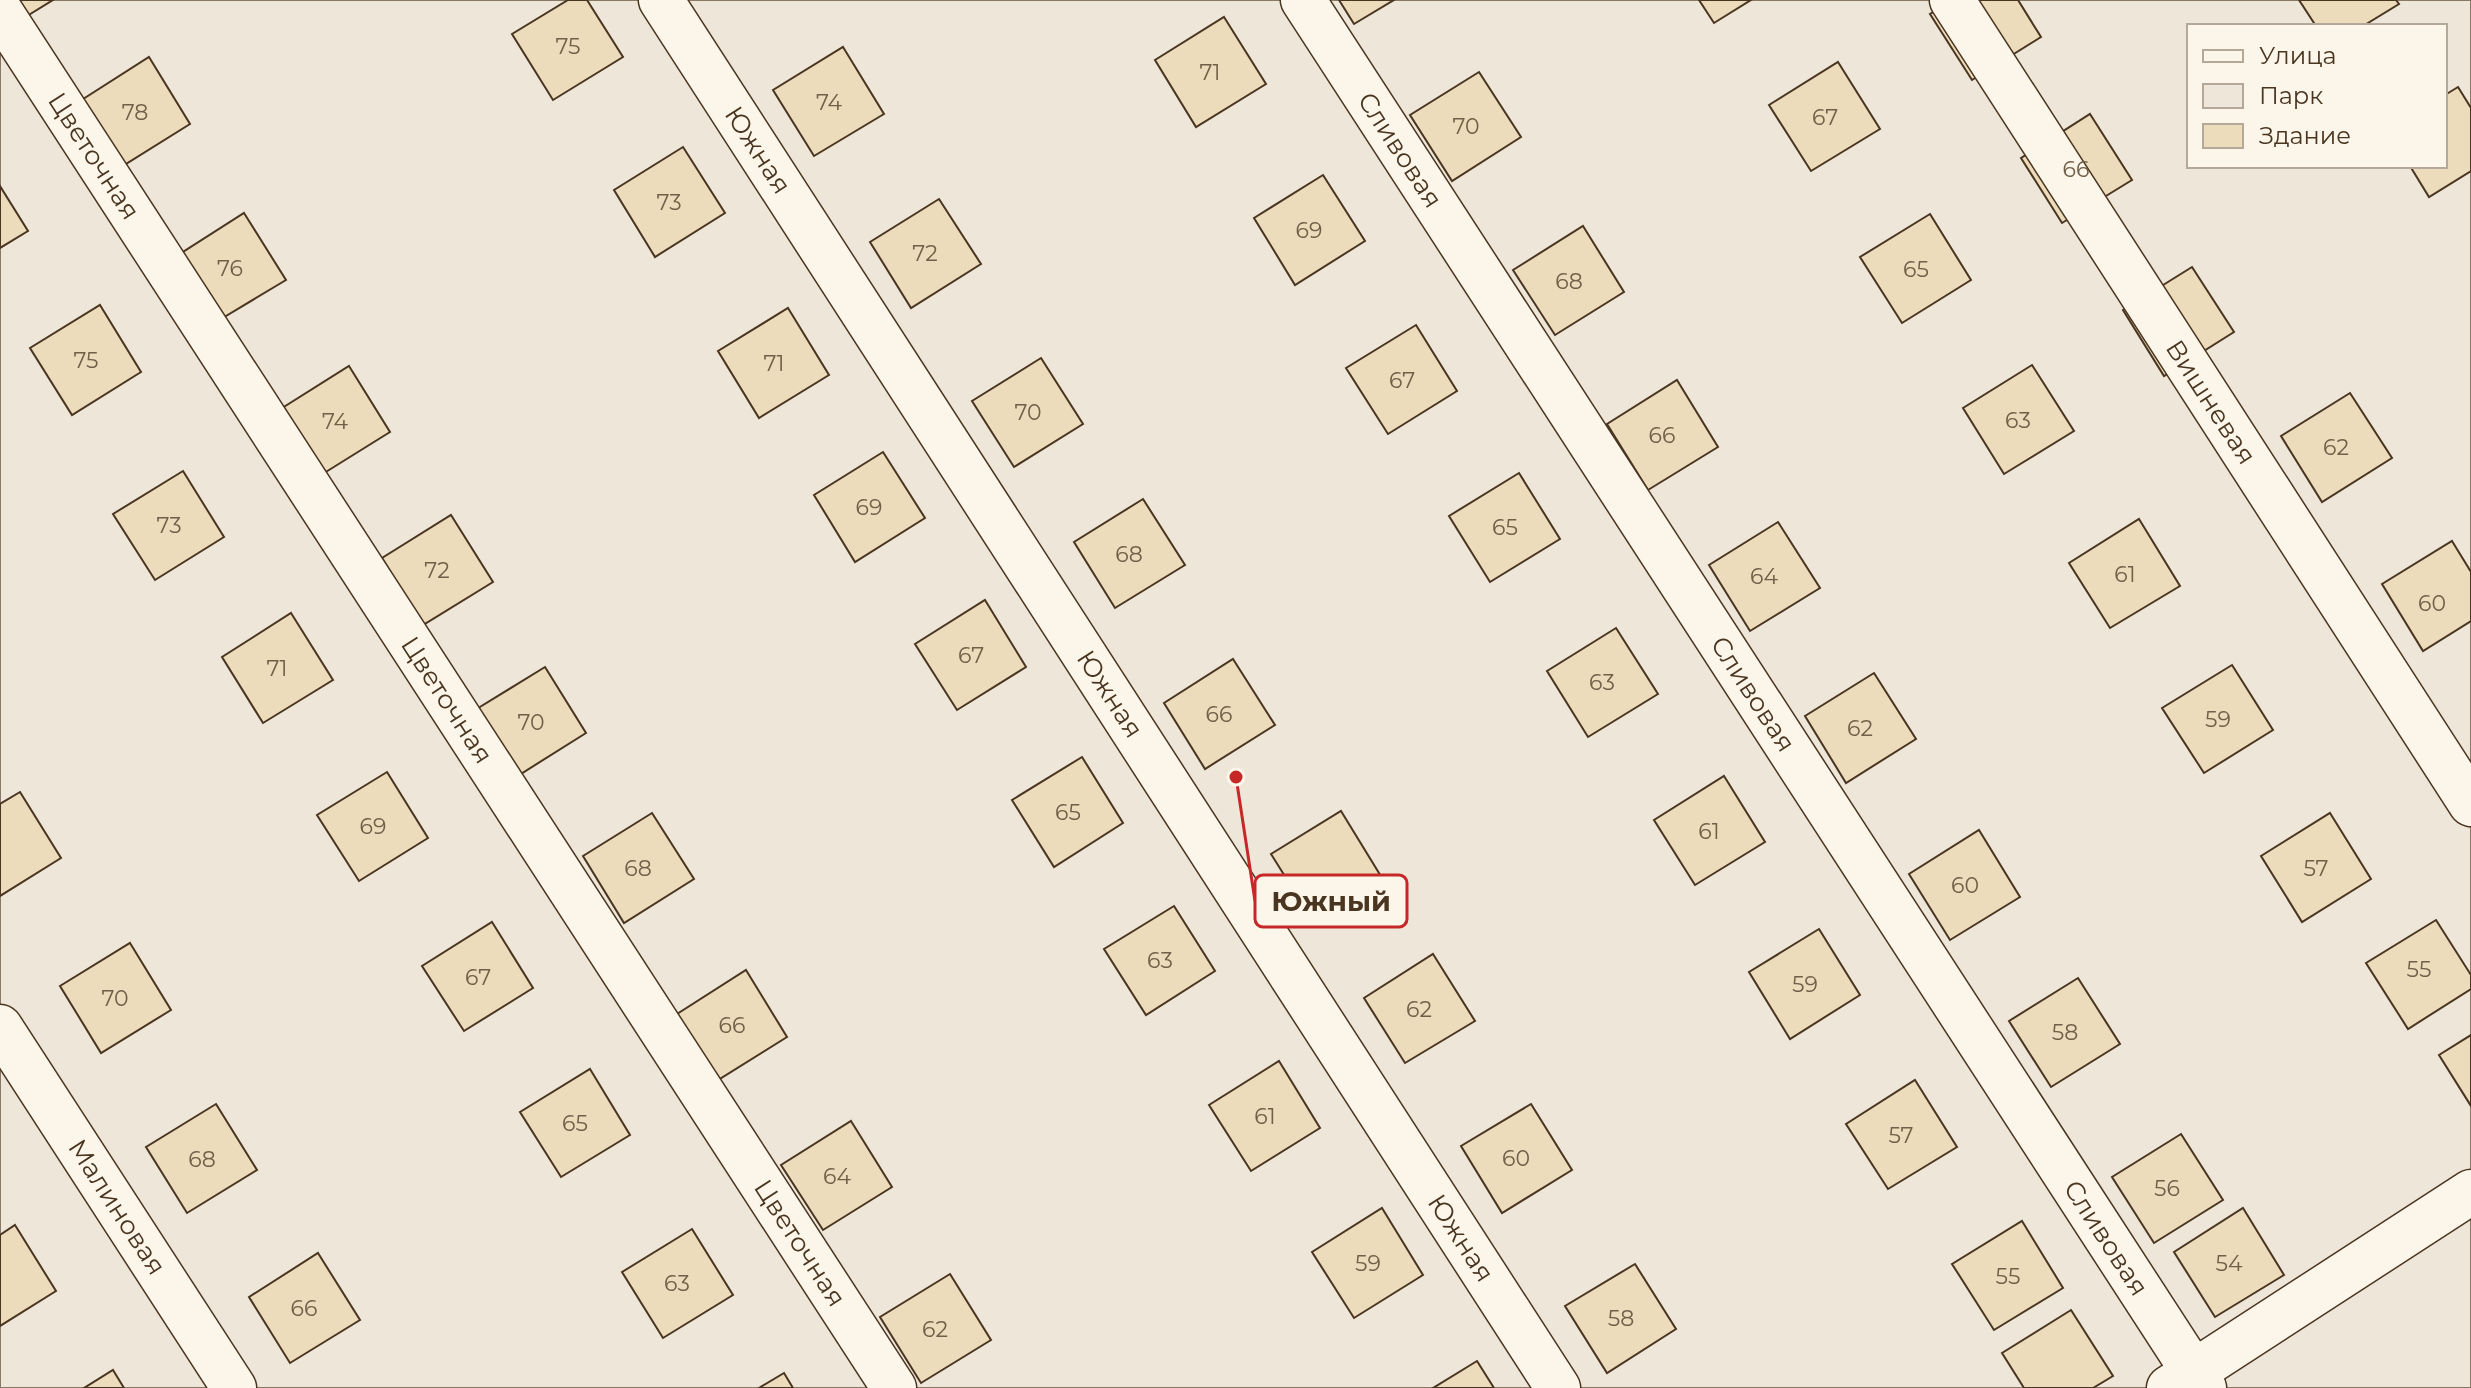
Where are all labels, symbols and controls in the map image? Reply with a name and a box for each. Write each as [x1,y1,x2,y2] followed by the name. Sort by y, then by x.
[2187,24,2447,168] legend
[556,33,581,60] house number: 75
[2259,41,2337,70] text: Улица
[1199,59,1221,86] house number: 71
[2259,81,2323,110] text: Парк
[41,86,147,226] street label: Цветочная
[1351,86,1449,214] street label: Сливовая
[816,89,842,116] house number: 74
[122,99,148,126] house number: 78
[718,100,798,200] street label: Южная
[1812,104,1838,131] house number: 67
[1452,113,1480,140] house number: 70
[2259,121,2351,150] text: Здание
[2063,156,2089,183] house number: 66
[656,189,682,216] house number: 73
[1296,217,1322,244] house number: 69
[912,240,938,267] house number: 72
[217,255,243,282] house number: 76
[1903,256,1929,283] house number: 65
[1555,268,1583,295] house number: 68
[2159,334,2263,470] street label: Вишневая
[74,347,99,374] house number: 75
[763,350,785,377] house number: 71
[1389,367,1415,394] house number: 67
[1014,399,1042,426] house number: 70
[2005,407,2031,434] house number: 63
[322,408,348,435] house number: 74
[1649,422,1675,449] house number: 66
[2323,434,2349,461] house number: 62
[856,494,882,521] house number: 69
[156,512,182,539] house number: 73
[1492,514,1518,541] house number: 65
[1115,541,1143,568] house number: 68
[424,557,450,584] house number: 72
[2114,561,2136,588] house number: 61
[1750,563,1778,590] house number: 64
[2418,590,2446,617] house number: 60
[394,630,500,770] street label: Цветочная
[1704,630,1802,758] street label: Сливовая
[958,642,984,669] house number: 67
[1070,644,1150,744] street label: Южная
[266,655,288,682] house number: 71
[1589,669,1615,696] house number: 63
[1206,701,1232,728] house number: 66
[2205,706,2231,733] house number: 59
[517,709,545,736] house number: 70
[1847,715,1873,742] house number: 62
[1055,799,1081,826] house number: 65
[360,813,386,840] house number: 69
[1698,818,1720,845] house number: 61
[624,855,652,882] house number: 68
[2303,855,2329,882] house number: 57
[1951,872,1979,899] house number: 60
[1255,875,1407,927] callout: Южный
[1271,884,1391,918] text: Южный
[1147,947,1173,974] house number: 63
[2407,956,2431,983] house number: 55
[465,964,491,991] house number: 67
[1792,971,1818,998] house number: 59
[101,985,129,1012] house number: 70
[1406,996,1432,1023] house number: 62
[719,1012,745,1039] house number: 66
[2052,1019,2078,1046] house number: 58
[1254,1103,1276,1130] house number: 61
[562,1110,588,1137] house number: 65
[1888,1122,1914,1149] house number: 57
[61,1133,173,1281] street label: Малиновая
[1502,1145,1530,1172] house number: 60
[188,1146,216,1173] house number: 68
[823,1163,851,1190] house number: 64
[747,1173,853,1313] street label: Цветочная
[2057,1174,2155,1302] street label: Сливовая
[2154,1175,2180,1202] house number: 56
[1421,1188,1501,1288] street label: Южная
[1355,1250,1381,1277] house number: 59
[2216,1250,2243,1277] house number: 54
[1996,1263,2020,1290] house number: 55
[664,1270,690,1297] house number: 63
[291,1295,317,1322] house number: 66
[1608,1305,1634,1332] house number: 58
[922,1316,948,1343] house number: 62

